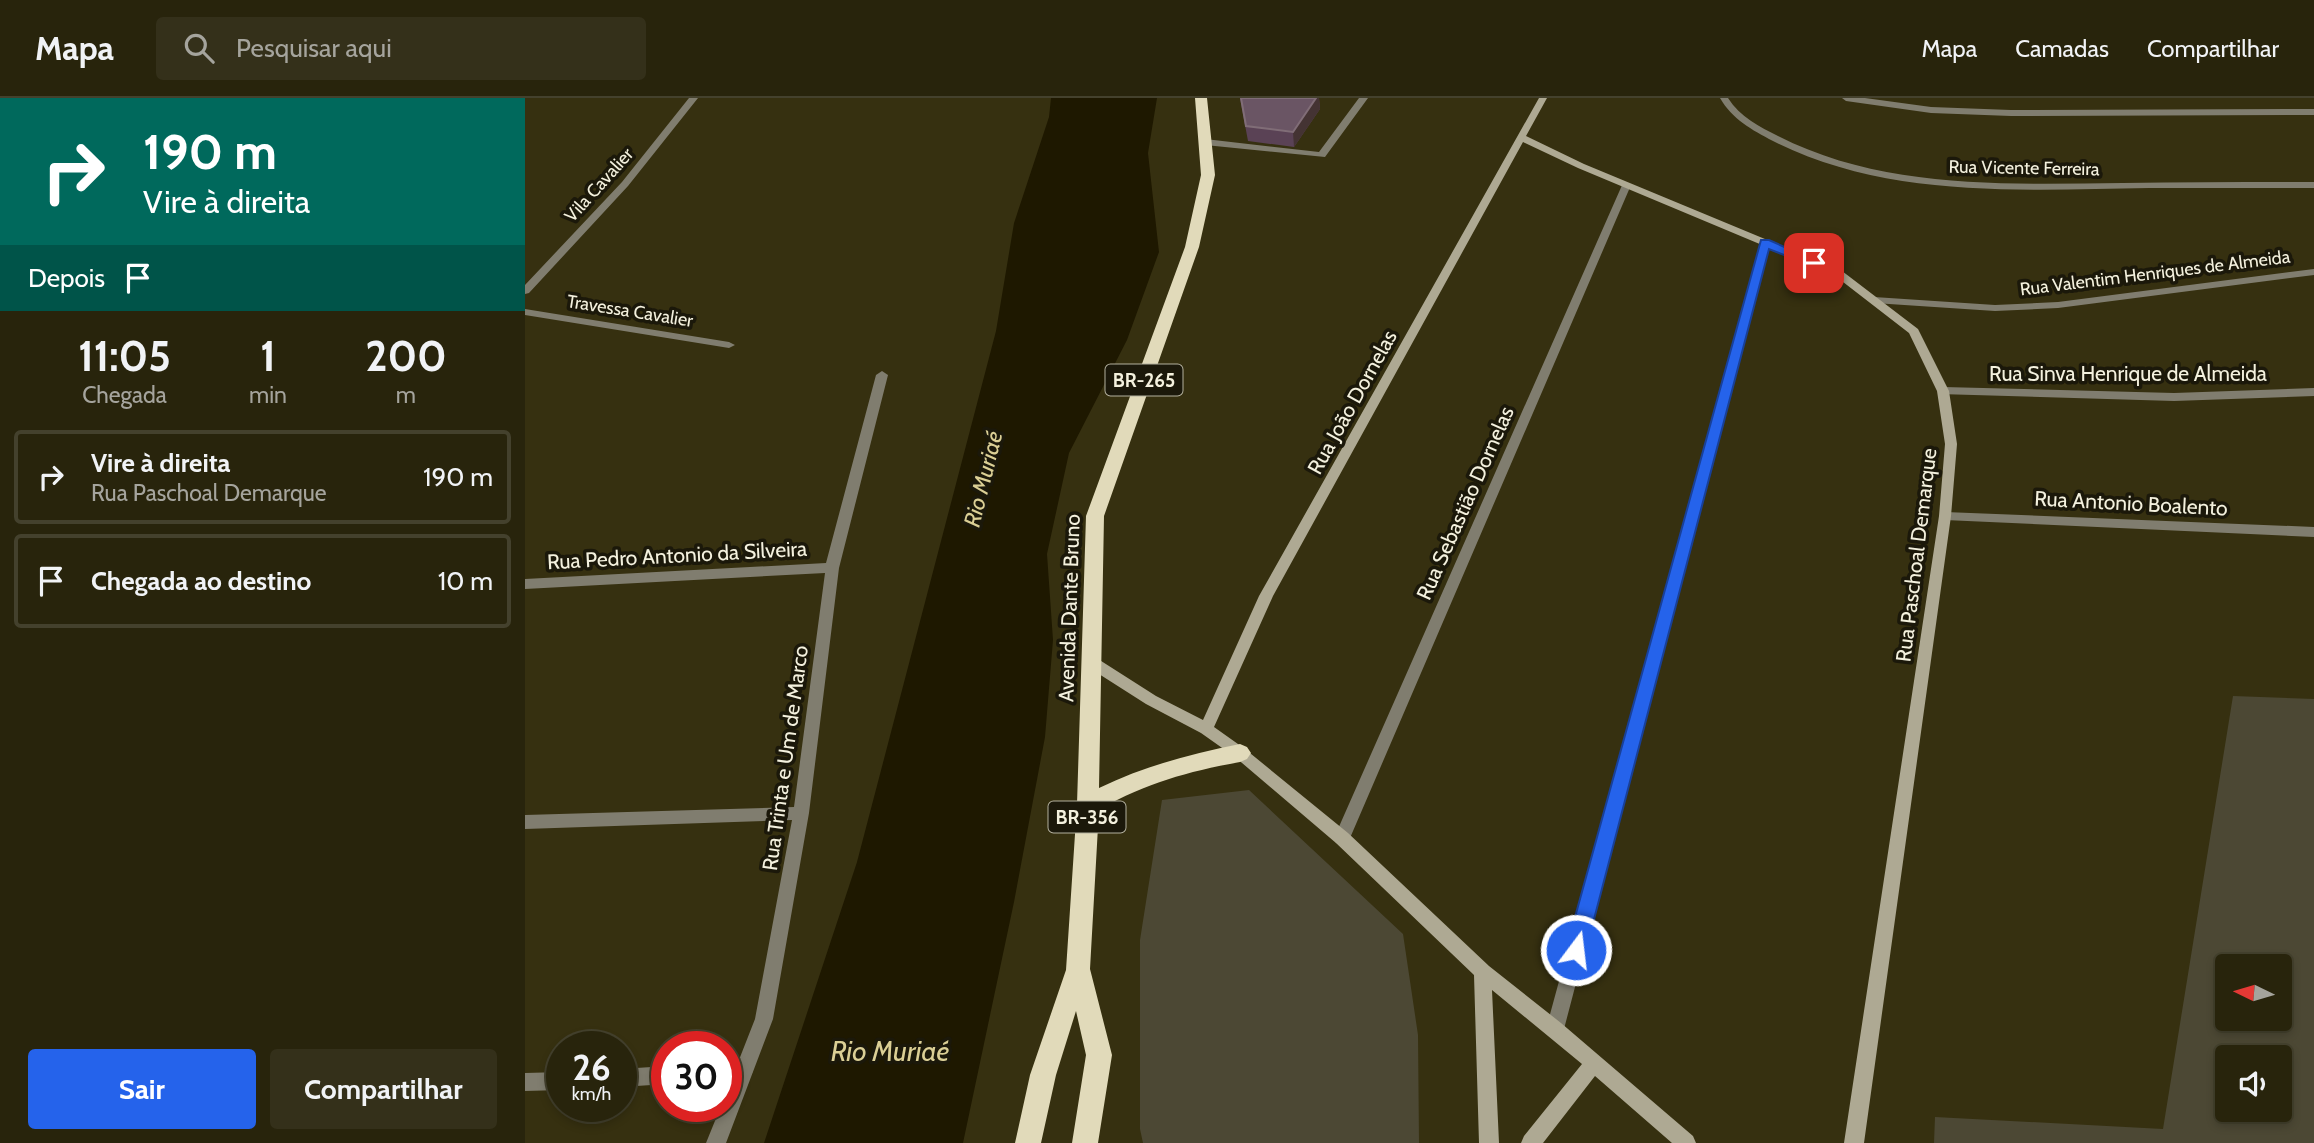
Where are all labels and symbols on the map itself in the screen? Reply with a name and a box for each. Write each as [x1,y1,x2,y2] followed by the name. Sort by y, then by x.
[560,143,638,227] street label: Vila Cavalier
[1948,156,2100,180] street label: Rua Vicente Ferreira
[1784,233,1844,293] pin
[2019,245,2292,300] street label: Rua Valentim Henriques de Almeida
[565,290,695,332] street label: Travessa Cavalier
[1302,325,1402,478] street label: Rua João Dornelas
[1989,361,2267,386] street label: Rua Sinva Henrique de Almeida
[1105,364,1183,396] road number: BR-265
[1411,402,1519,604] street label: Rua Sebastião Dornelas
[958,428,1008,530] water label: Rio Muriaé
[1890,446,1942,663] street label: Rua Paschoal Demarque
[2034,485,2228,521] street label: Rua Antonio Boalento
[1053,513,1085,703] street label: Avenida Dante Bruno
[546,536,808,574] street label: Rua Pedro Antonio da Silveira
[757,644,813,872] street label: Rua Trinta e Um de Marco
[1049,802,1125,832] road number: BR-356
[1539,913,1613,987] position arrow
[2215,954,2293,1031] north arrow
[651,1031,742,1122] speed limit sign: 30
[831,1034,949,1068] water label: Rio Muriaé

